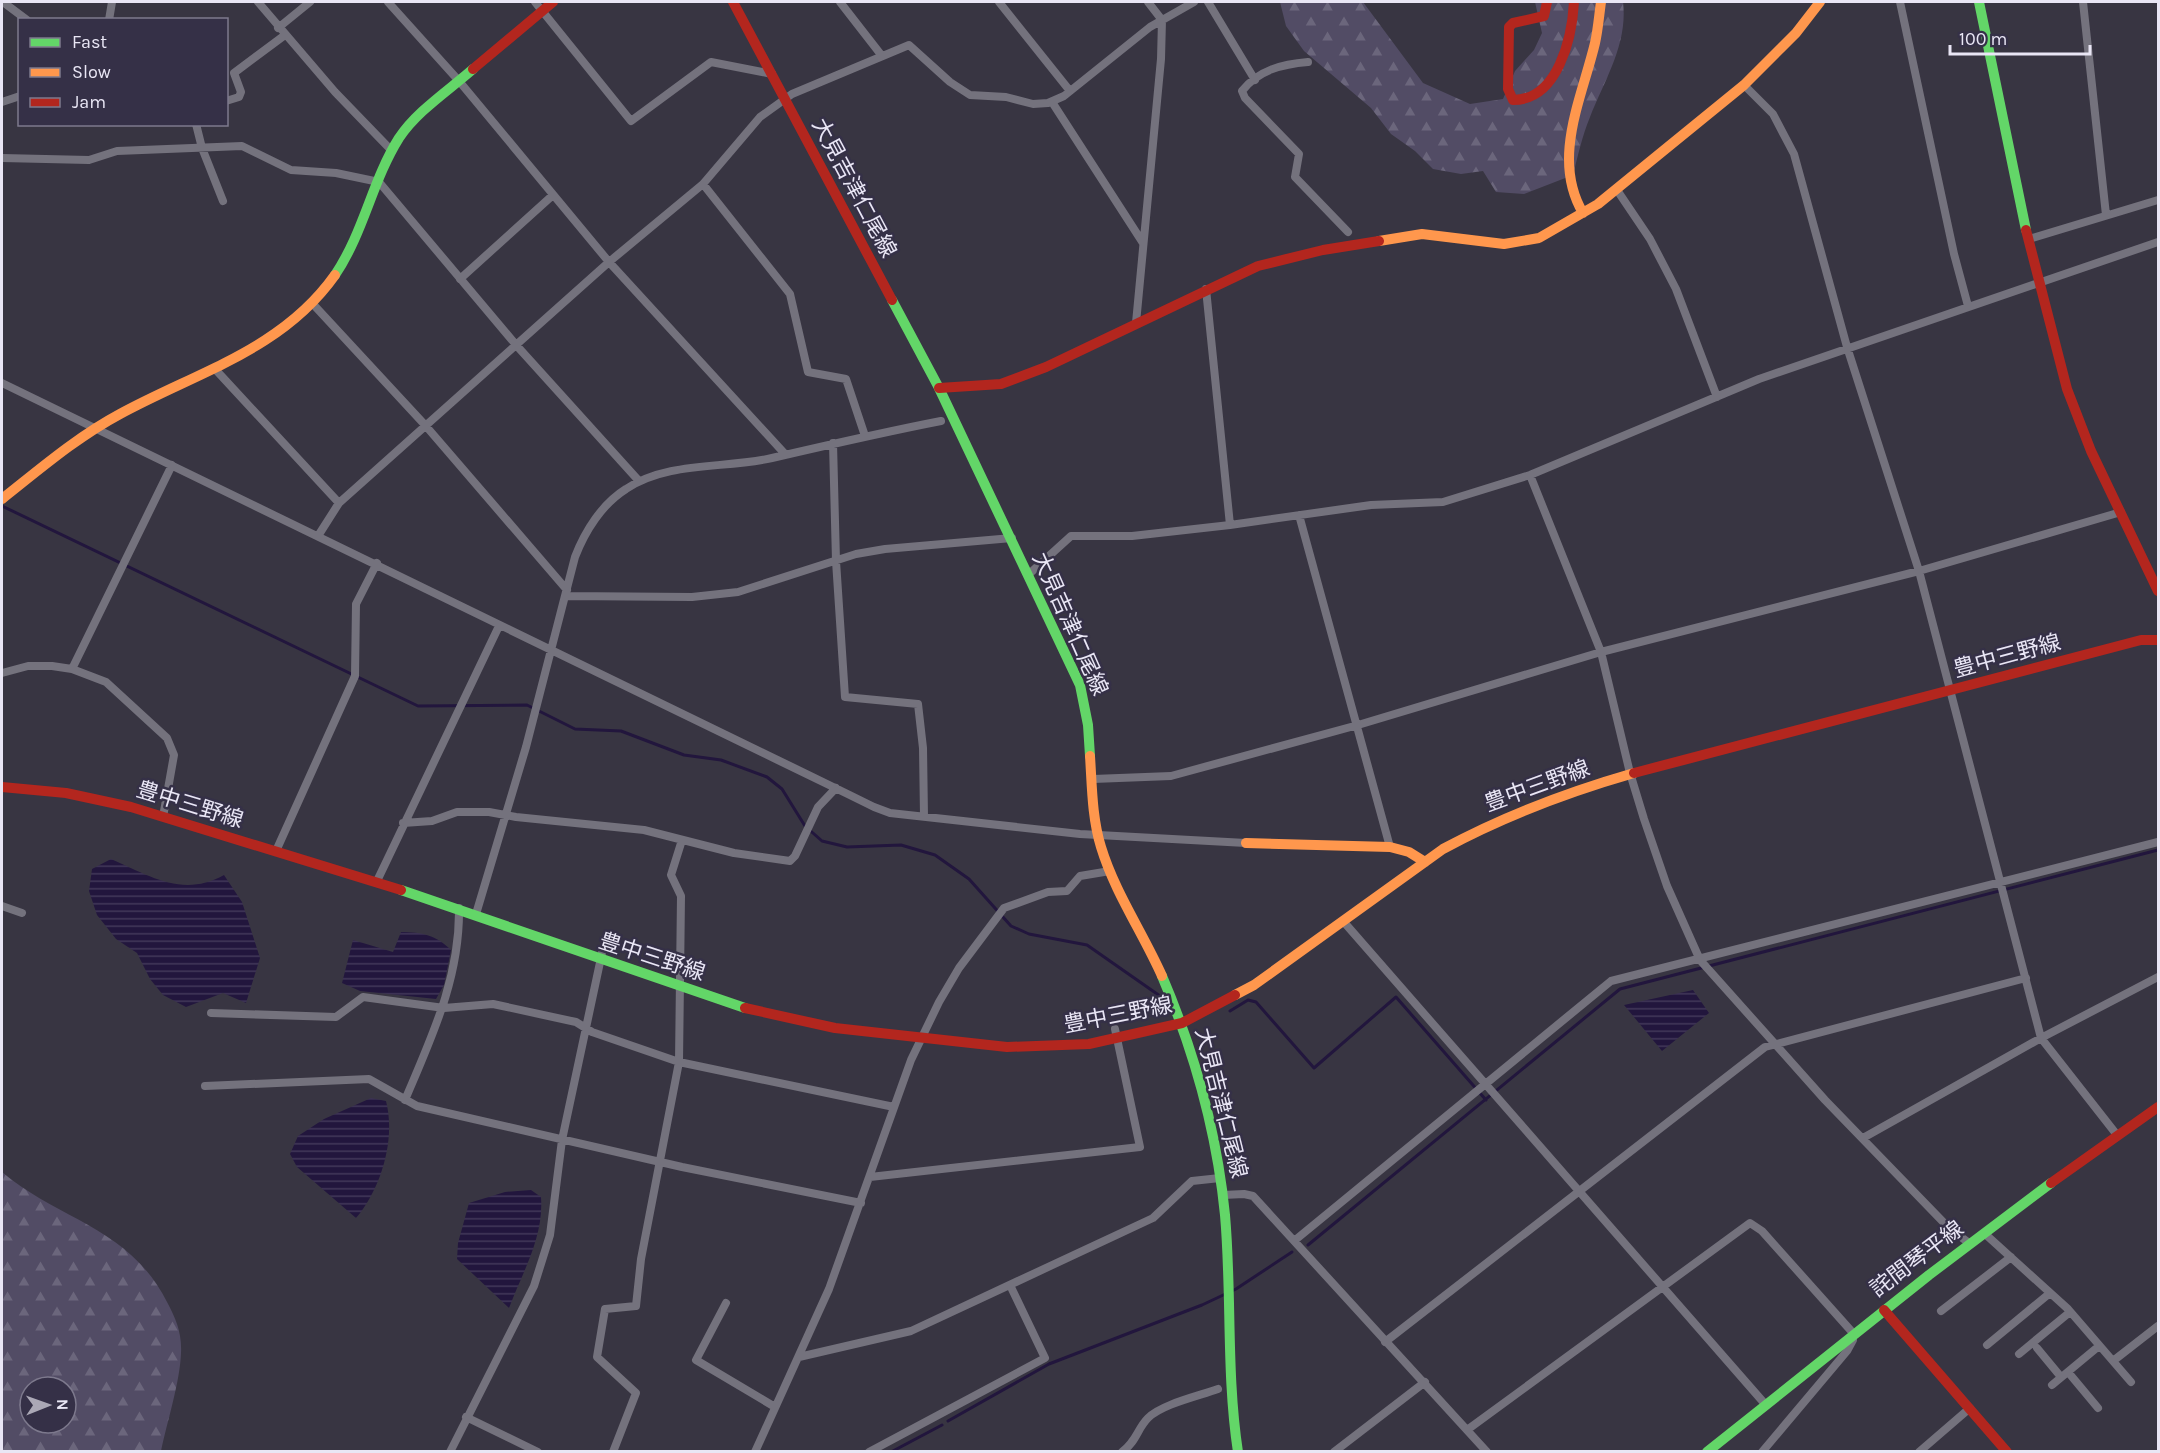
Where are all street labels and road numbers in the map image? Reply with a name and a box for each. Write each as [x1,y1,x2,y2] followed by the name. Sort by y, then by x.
[806,114,902,262] street label: 大見吉津仁尾線
[1027,548,1113,700] street label: 大見吉津仁尾線
[1951,629,2063,683] street label: 豊中三野線
[1481,755,1593,817] street label: 豊中三野線
[134,776,246,834] street label: 豊中三野線
[596,928,708,986] street label: 豊中三野線
[1062,992,1174,1038] street label: 豊中三野線
[1190,1025,1252,1181] street label: 大見吉津仁尾線
[1865,1216,1969,1302] street label: 詫間琴平線

